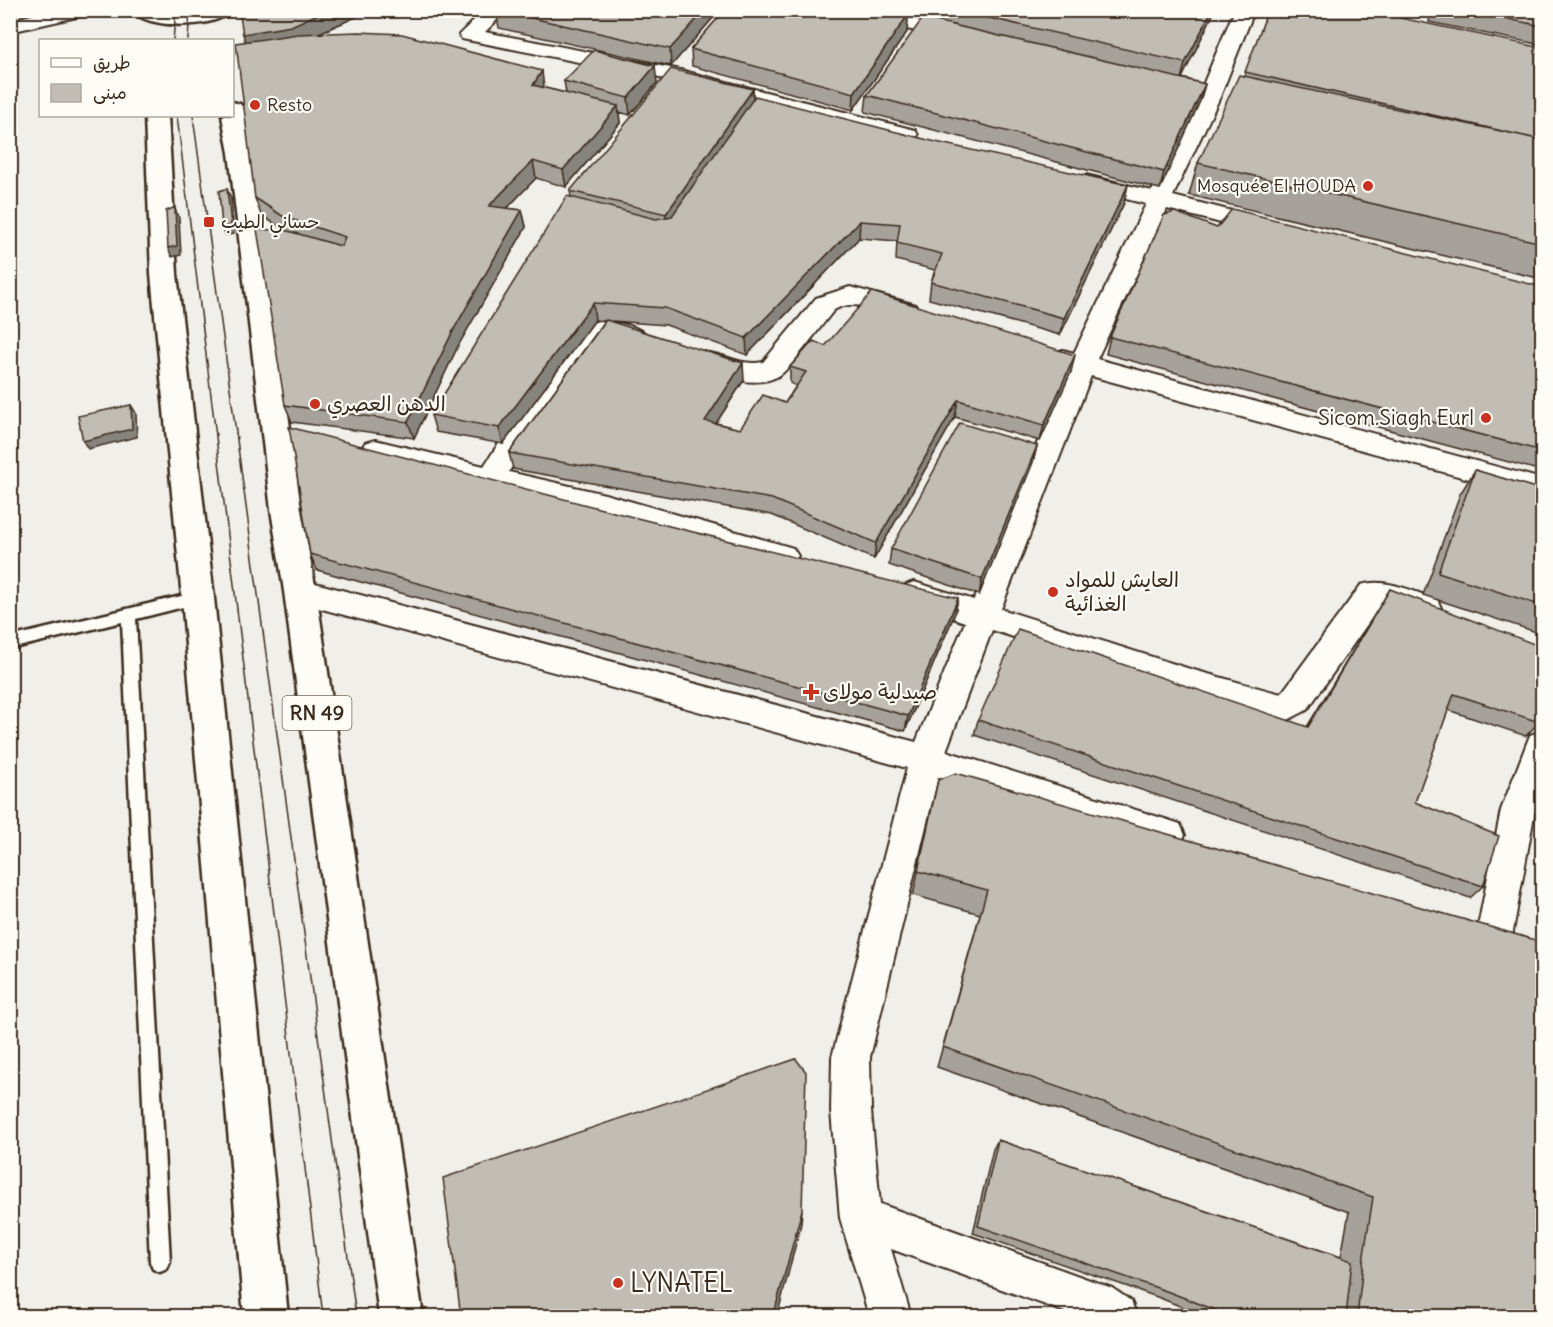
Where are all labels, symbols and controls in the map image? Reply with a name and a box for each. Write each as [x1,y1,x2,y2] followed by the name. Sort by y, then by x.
[39,39,234,117] legend
[93,51,131,74] text: طريق
[93,81,127,104] text: مبنى
[267,93,312,116] place label: Resto
[248,98,262,112] marker: Resto
[1197,174,1356,197] place label: Mosquée El HOUDA
[1361,179,1375,193] marker: Mosquée El HOUDA
[221,210,319,238] place label: حساني الطيب
[202,215,216,229] marker: حساني الطيب
[327,390,446,419] place label: الدهن العصري
[308,397,322,411] marker: الدهن العصري
[1318,404,1474,431] place label: Sicom.Siagh Eurl
[1479,411,1493,425] marker: Sicom.Siagh Eurl
[1065,566,1179,617] place label: العايش للمواد الغذائية
[1046,585,1060,599] marker: العايش للمواد الغذائية
[823,678,937,705] place label: صيدلية مولاى
[804,685,818,699] marker: صيدلية مولاى
[282,696,352,730] road number: RN 49
[630,1266,733,1299] place label: LYNATEL
[611,1276,625,1290] marker: LYNATEL

